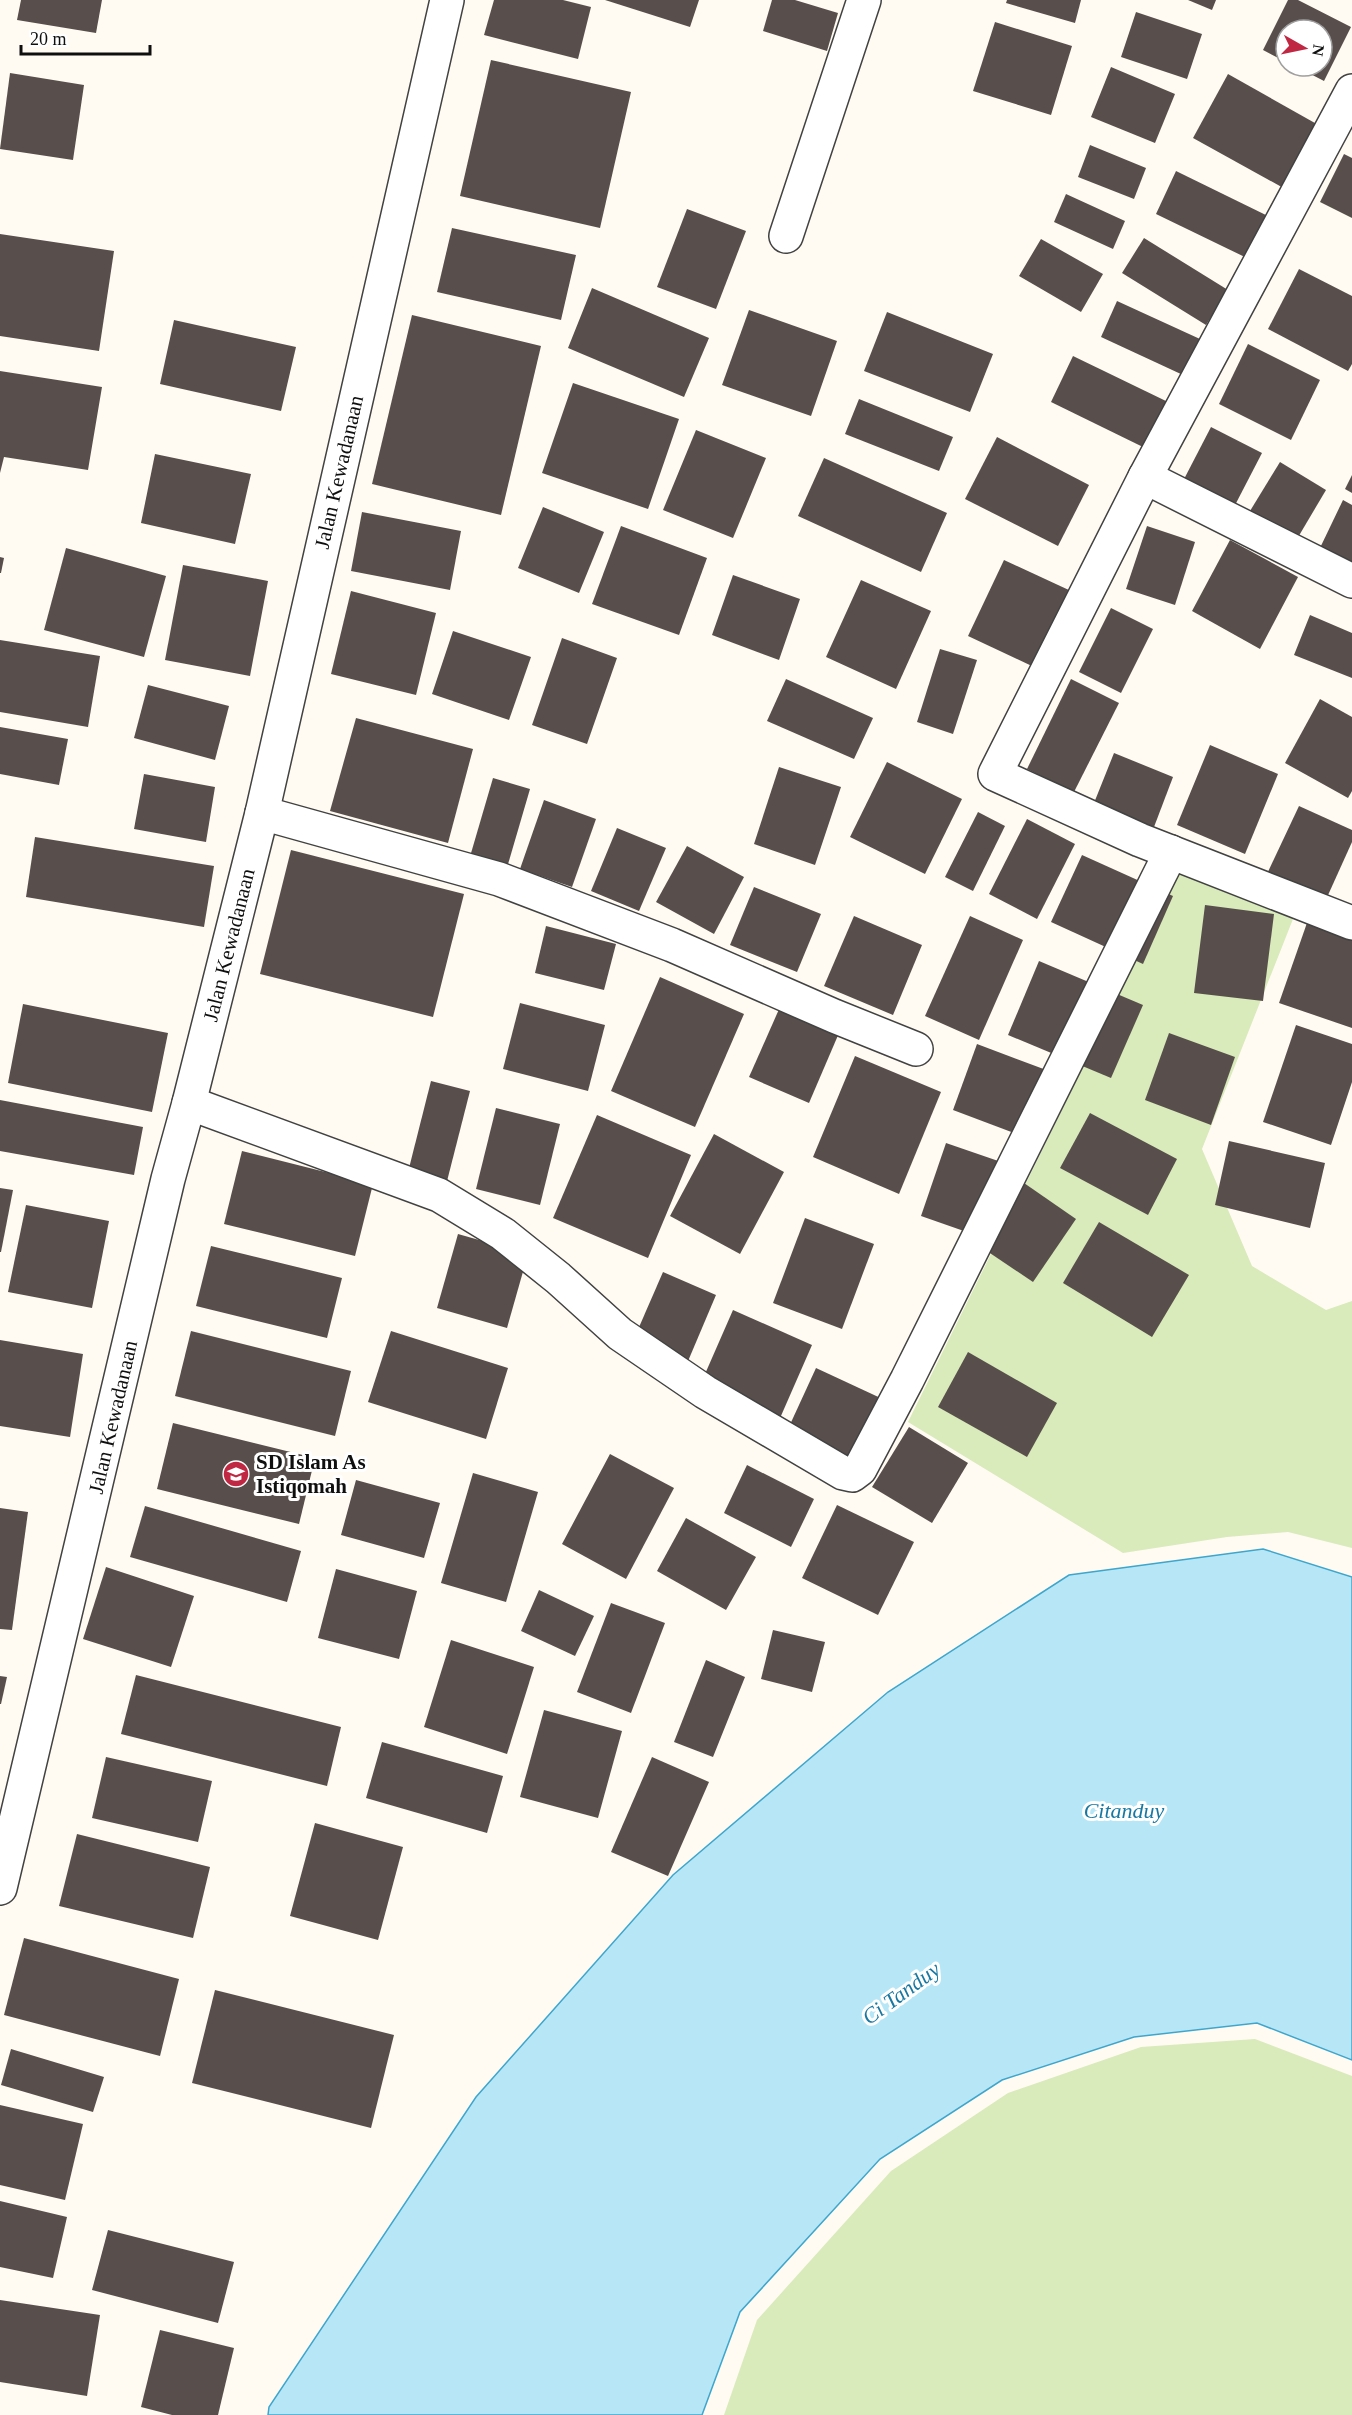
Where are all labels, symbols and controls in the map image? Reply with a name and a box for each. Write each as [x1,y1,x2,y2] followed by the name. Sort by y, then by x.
[21,18,150,56] scale bar
[1274,18,1334,78] north arrow
[30,29,67,49] text: 20 m
[1309,43,1328,58] text: N
[310,392,368,551] street label: Jalan Kewadanaan
[198,866,260,1024] street label: Jalan Kewadanaan
[84,1337,142,1496] street label: Jalan Kewadanaan
[256,1450,366,1498] place label: SD Islam As Istiqomah
[221,1459,251,1489] school or university icon: SD Islam As Istiqomah
[1084,1798,1165,1823] water label: Citanduy
[857,1956,945,2030] water label: Ci Tanduy

